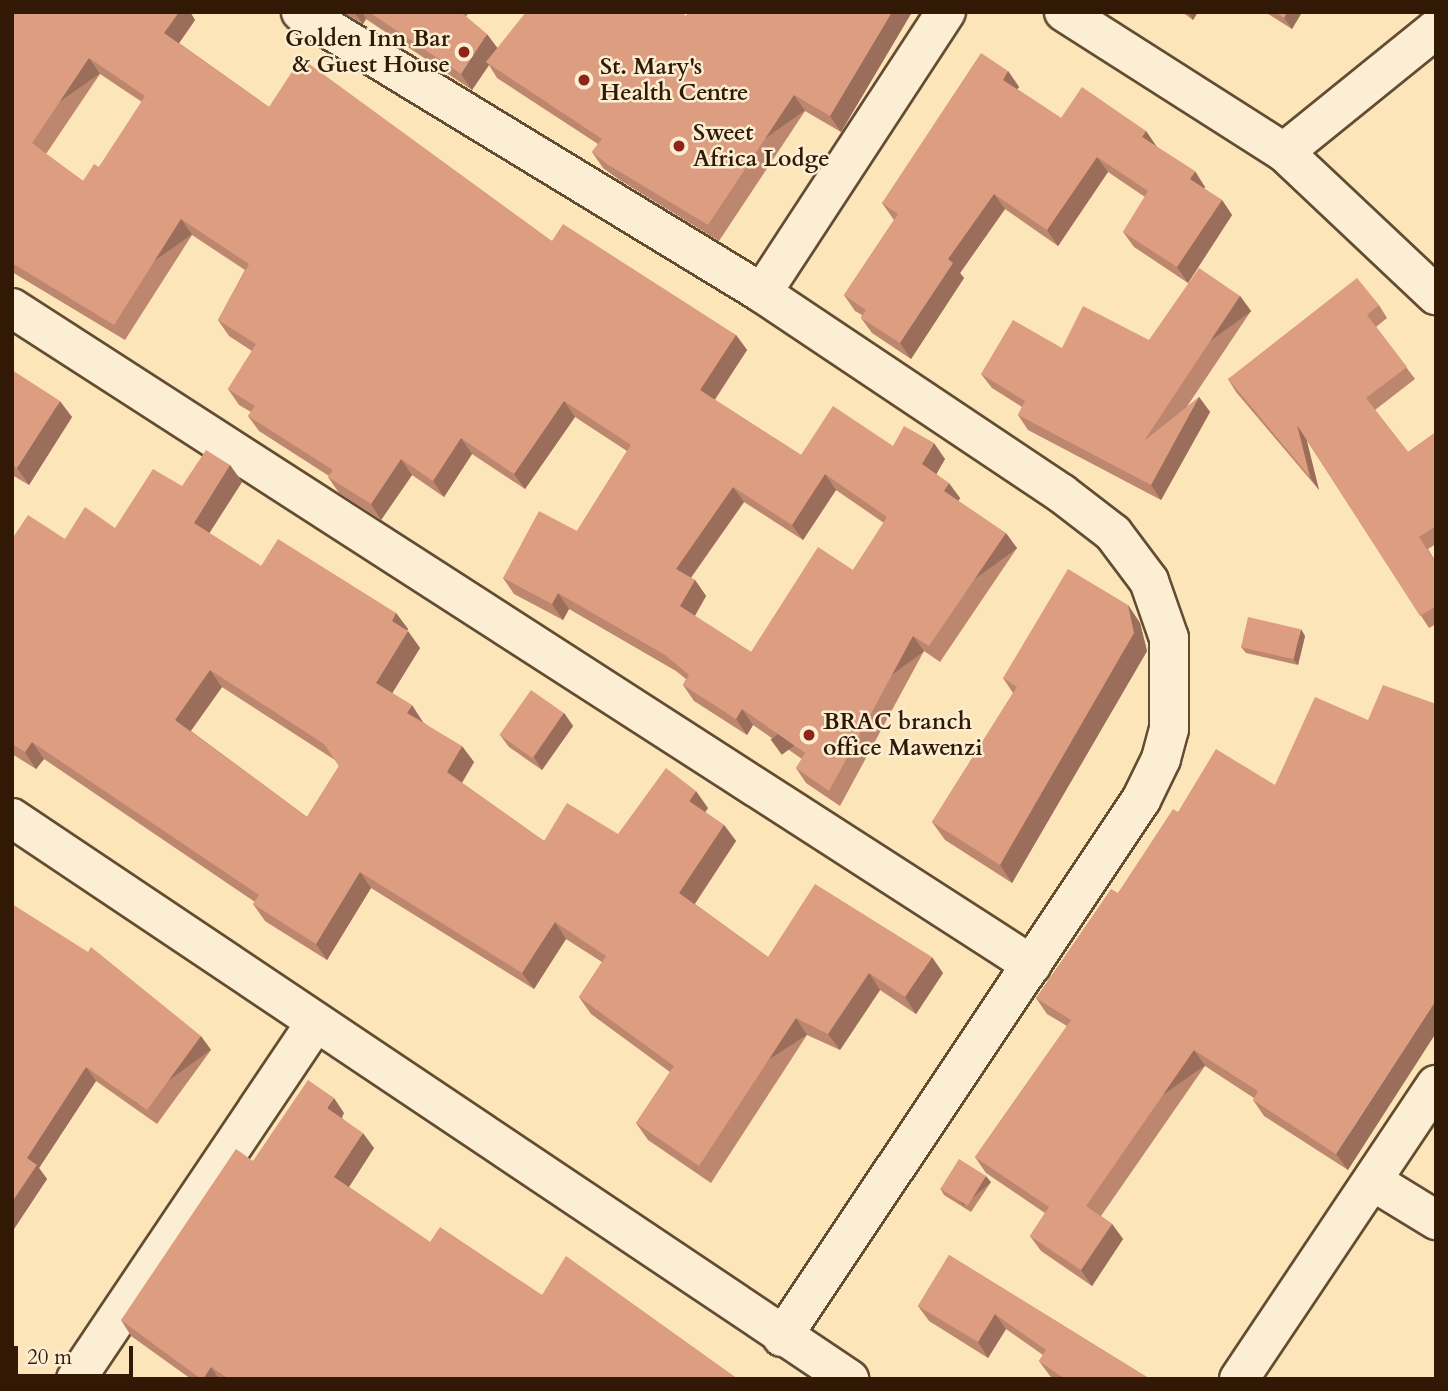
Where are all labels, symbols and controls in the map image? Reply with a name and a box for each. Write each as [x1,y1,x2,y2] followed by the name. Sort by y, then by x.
[285,25,450,79] place label: Golden Inn Bar & Guest House
[456,44,472,60] marker: Golden Inn Bar & Guest House
[600,53,749,107] place label: St. Mary's Health Centre
[574,70,594,90] marker: St. Mary's Health Centre
[693,119,830,173] place label: Sweet Africa Lodge
[671,138,687,154] marker: Sweet Africa Lodge
[823,708,983,762] place label: BRAC branch office Mawenzi
[801,727,817,743] marker: BRAC branch office Mawenzi
[18,1332,136,1376] scale bar
[27,1343,72,1372] text: 20 m

